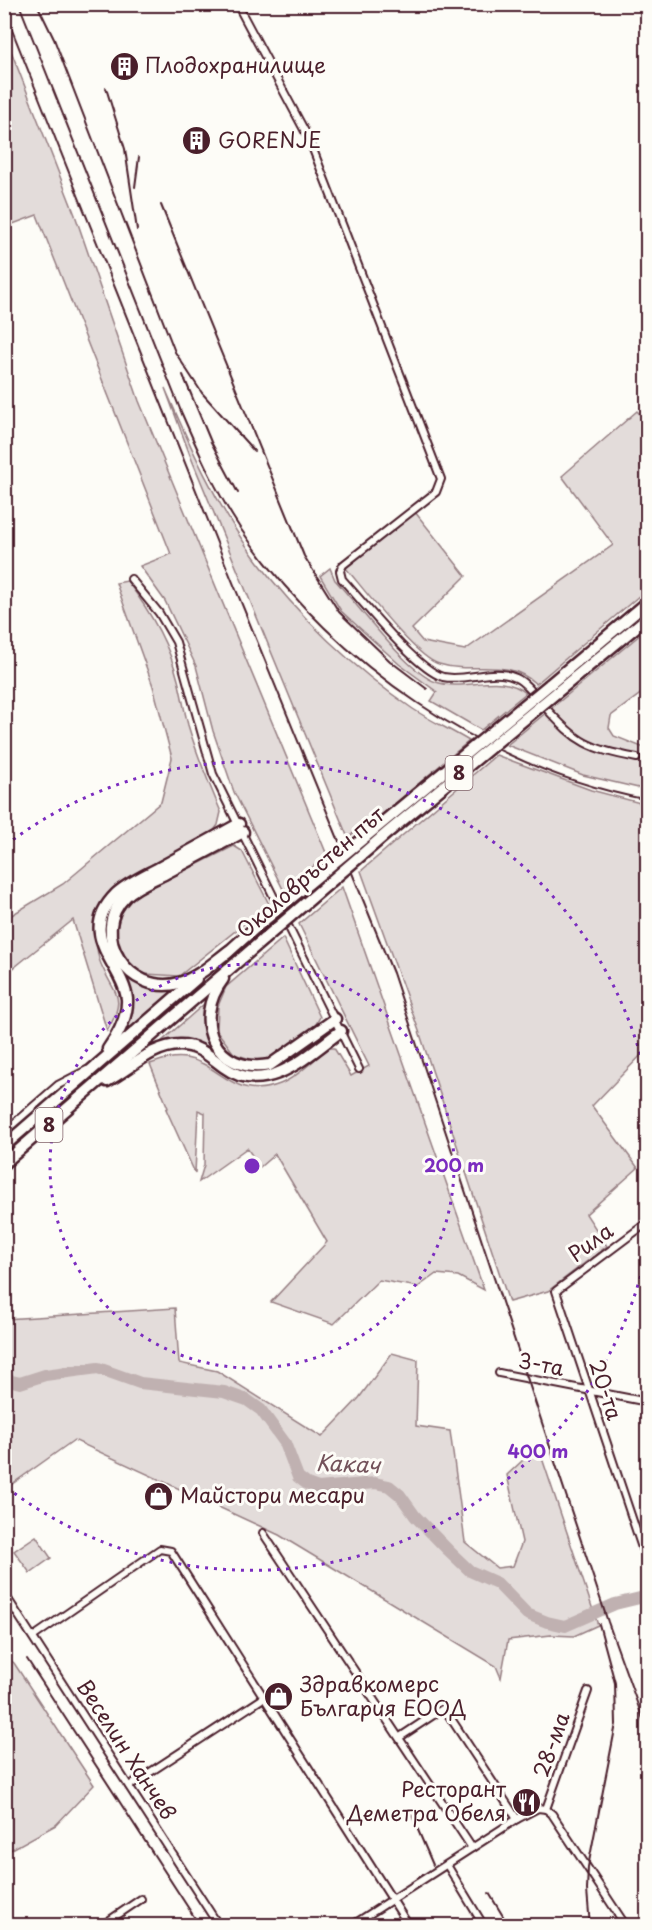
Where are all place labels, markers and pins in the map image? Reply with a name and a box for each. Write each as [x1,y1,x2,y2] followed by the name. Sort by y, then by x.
[145,48,326,80] place label: Плодохранилище
[108,50,140,82] building icon: Плодохранилище
[218,123,322,155] place label: GORENJE
[181,125,213,157] building icon: GORENJE
[242,1156,262,1176] centre of rings
[180,1478,365,1510] place label: Майстори месари
[143,1480,175,1512] shop icon: Майстори месари
[299,1667,467,1723] place label: Здравкомерс България ЕООД
[263,1681,295,1713] shop icon: Здравкомерс България ЕООД
[346,1772,507,1828] place label: Ресторант Деметра Обеля
[511,1786,543,1818] restaurant icon: Ресторант Деметра Обеля

